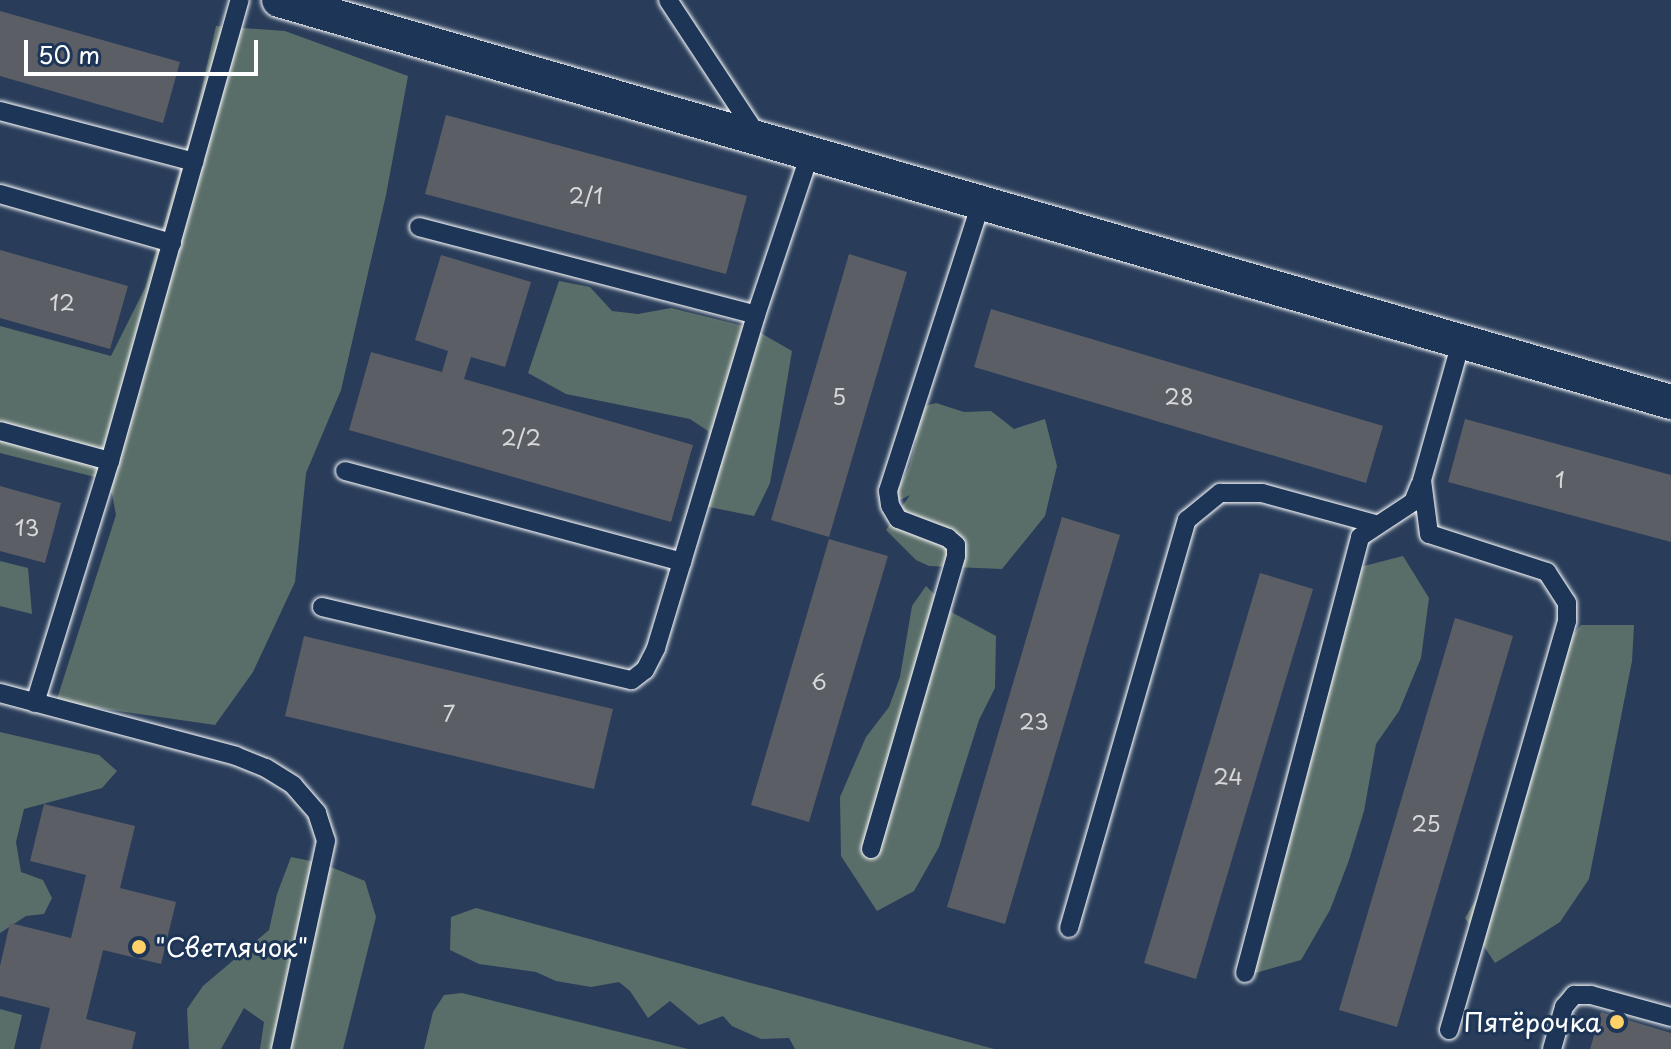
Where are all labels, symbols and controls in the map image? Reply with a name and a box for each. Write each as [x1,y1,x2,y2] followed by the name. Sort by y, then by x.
[28,24,262,74] scale bar
[38,36,100,72] text: 50 m
[569,182,603,208] house number: 2/1
[49,289,75,315] house number: 12
[832,383,846,409] house number: 5
[1164,383,1194,409] house number: 28
[501,424,541,450] house number: 2/2
[1555,466,1565,492] house number: 1
[15,514,39,540] house number: 13
[811,668,827,694] house number: 6
[443,700,455,726] house number: 7
[1019,708,1049,734] house number: 23
[1213,763,1243,789] house number: 24
[1411,810,1441,836] house number: 25
[155,931,308,963] place label: "Светлячок"
[130,938,148,956] marker: "Светлячок"
[1463,1006,1601,1038] place label: Пятёрочка
[1608,1013,1626,1031] marker: Пятёрочка

